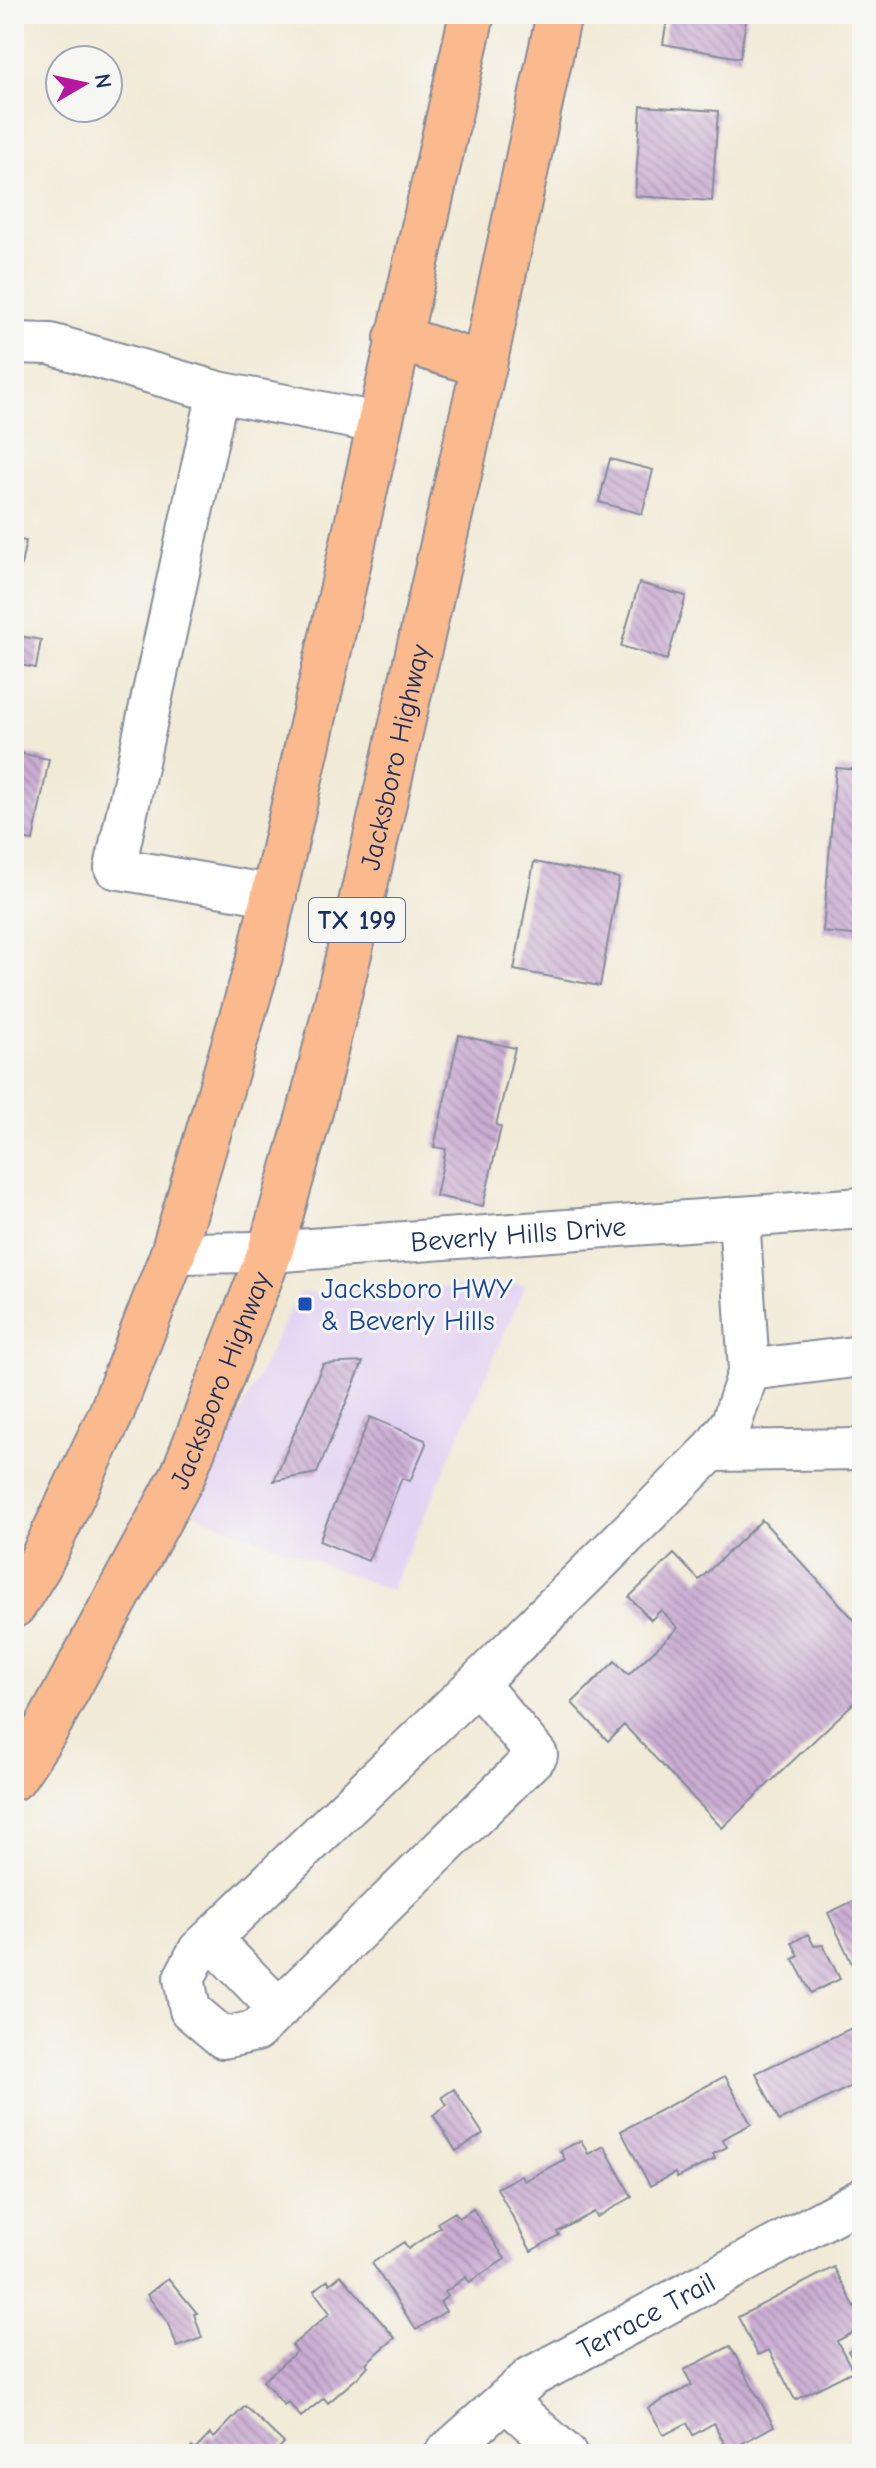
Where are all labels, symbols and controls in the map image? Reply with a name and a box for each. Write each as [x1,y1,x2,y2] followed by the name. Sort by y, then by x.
[44,44,124,124] north arrow
[89,72,117,90] text: N
[354,641,437,873] street label: Jacksboro Highway
[309,898,405,942] road number: TX 199
[410,1211,627,1259] street label: Beverly Hills Drive
[163,1267,278,1495] street label: Jacksboro Highway
[321,1273,513,1337] place label: Jacksboro HWY & Beverly Hills
[296,1295,314,1313] marker: Jacksboro HWY & Beverly Hills
[572,2266,721,2366] street label: Terrace Trail

